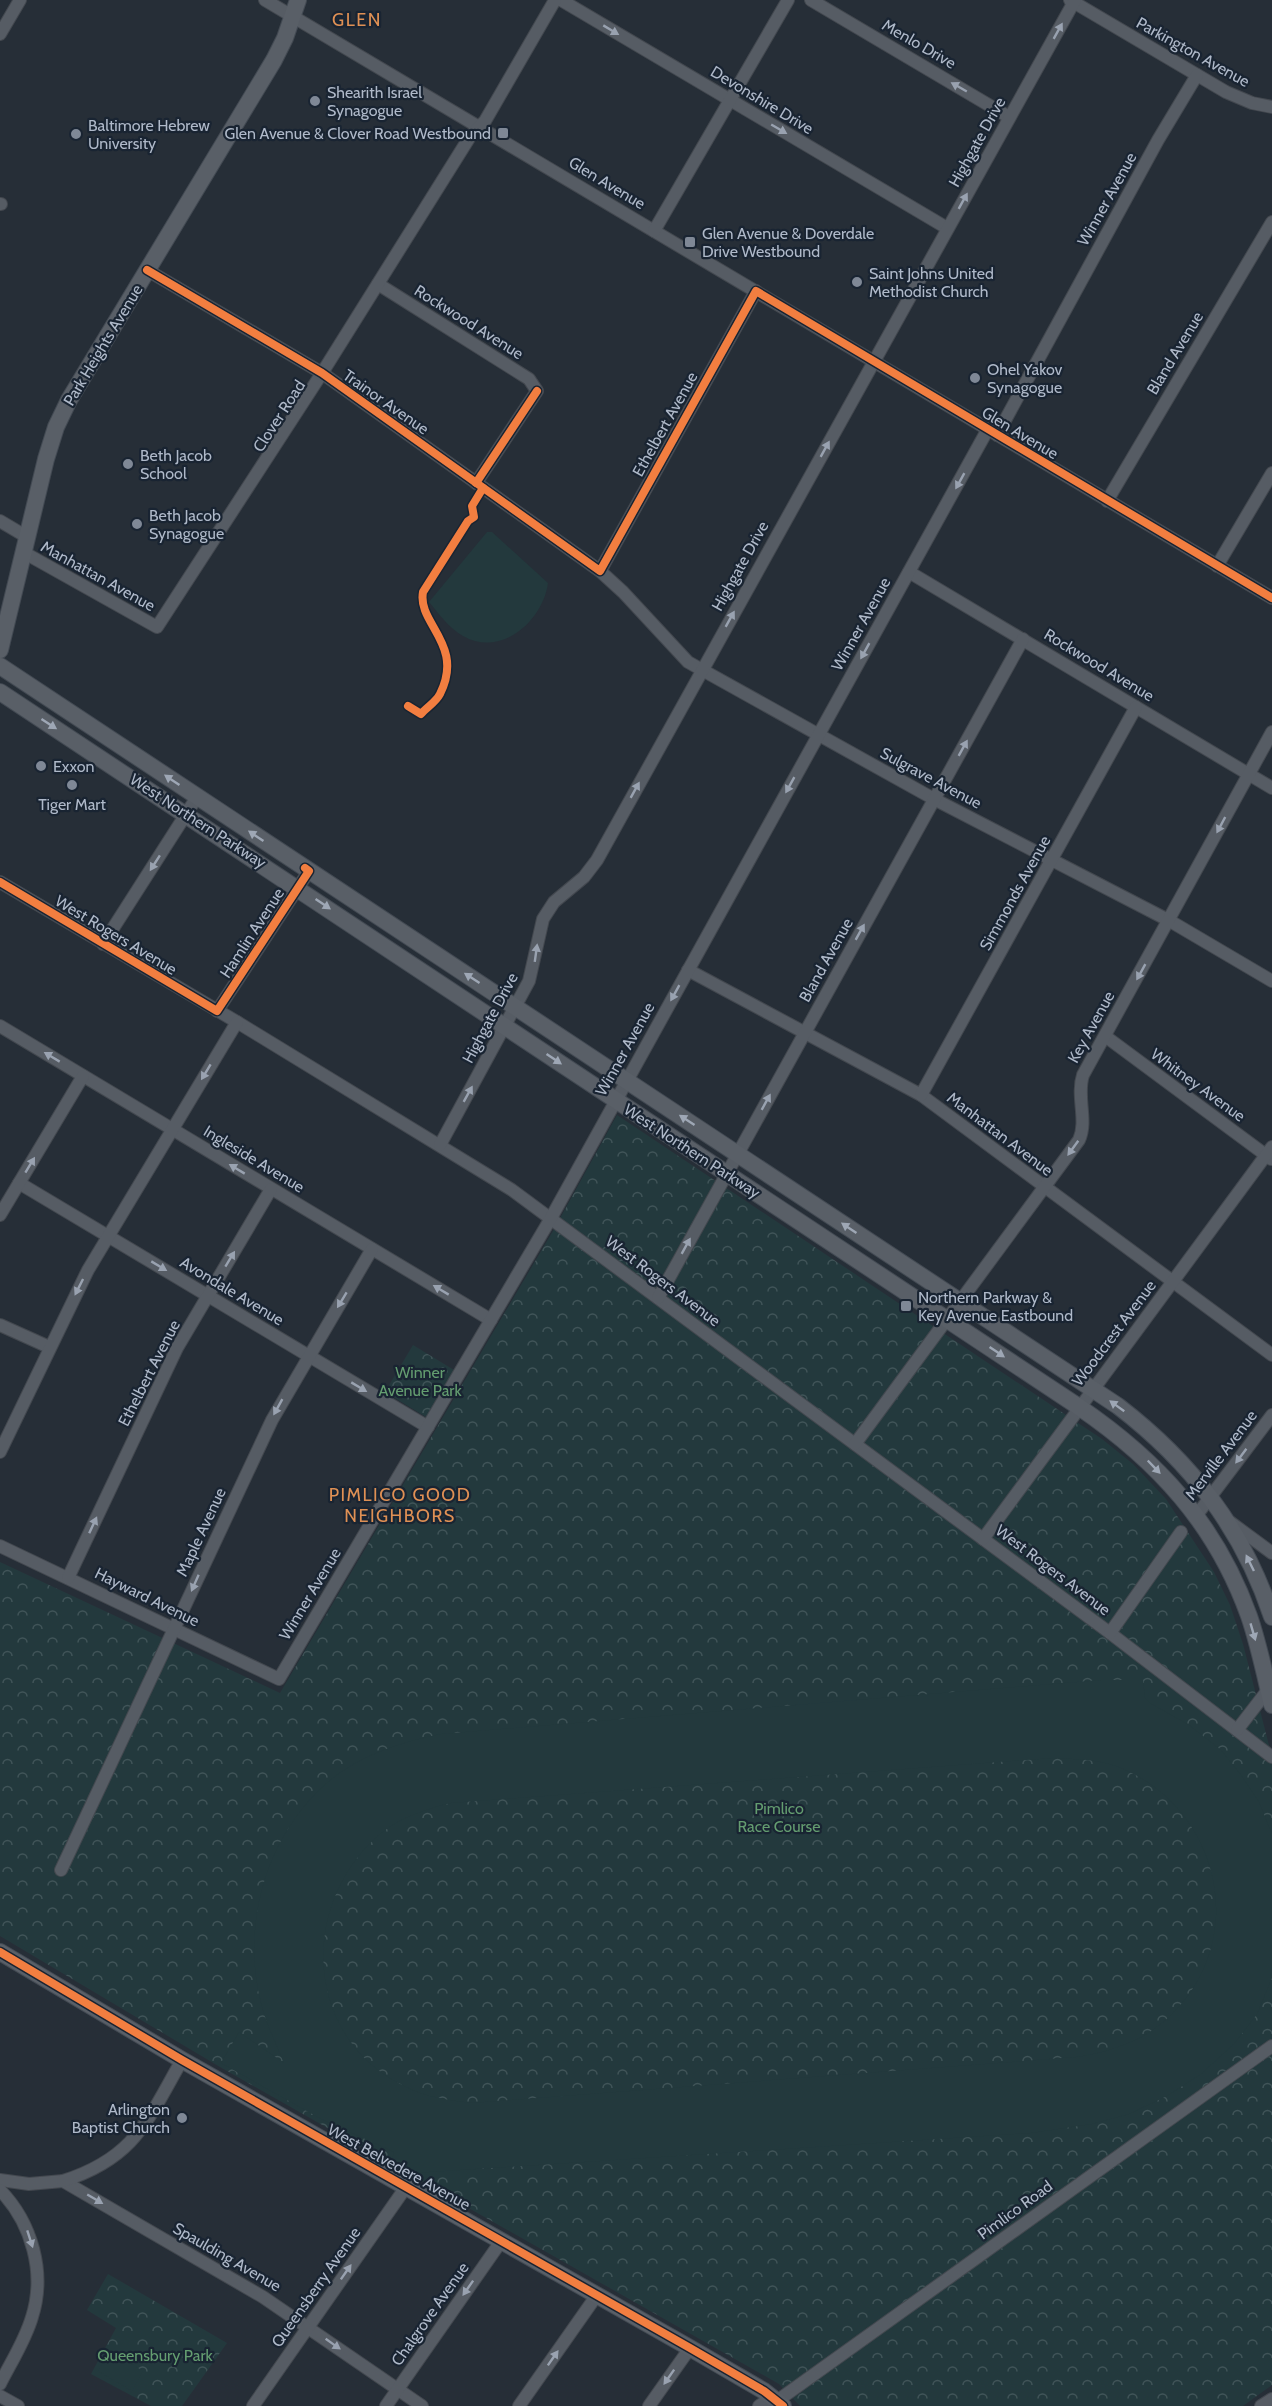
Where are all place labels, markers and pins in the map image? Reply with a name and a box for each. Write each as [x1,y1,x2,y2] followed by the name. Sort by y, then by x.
[327,83,422,120] place label: Shearith Israel Synagogue
[308,94,322,108] marker: Shearith Israel Synagogue
[88,116,210,153] place label: Baltimore Hebrew University
[225,124,491,143] place label: Glen Avenue & Clover Road Westbound
[496,126,510,140] marker: Glen Avenue & Clover Road Westbound
[69,127,83,141] marker: Baltimore Hebrew University
[702,224,874,261] place label: Glen Avenue & Doverdale Drive Westbound
[683,235,697,249] marker: Glen Avenue & Doverdale Drive Westbound
[869,264,994,301] place label: Saint Johns United Methodist Church
[850,275,864,289] marker: Saint Johns United Methodist Church
[987,360,1063,397] place label: Ohel Yakov Synagogue
[968,371,982,385] marker: Ohel Yakov Synagogue
[140,446,212,483] place label: Beth Jacob School
[121,457,135,471] marker: Beth Jacob School
[149,506,224,543] place label: Beth Jacob Synagogue
[130,517,144,531] marker: Beth Jacob Synagogue
[53,757,95,776] place label: Exxon
[34,759,48,773] marker: Exxon
[65,778,79,792] marker: Tiger Mart
[38,795,106,814] place label: Tiger Mart
[918,1288,1073,1325] place label: Northern Parkway & Key Avenue Eastbound
[899,1299,913,1313] marker: Northern Parkway & Key Avenue Eastbound
[72,2100,170,2137] place label: Arlington Baptist Church
[175,2111,189,2125] marker: Arlington Baptist Church

